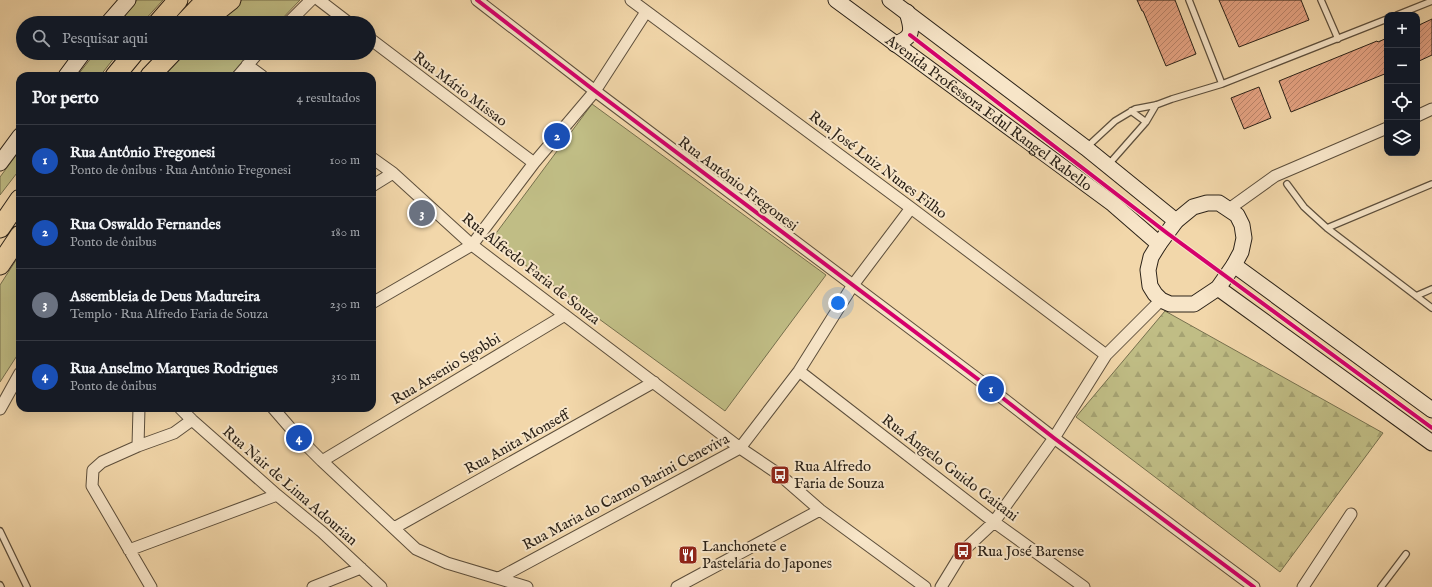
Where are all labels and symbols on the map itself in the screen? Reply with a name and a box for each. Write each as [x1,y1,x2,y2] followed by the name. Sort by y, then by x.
[881,30,1096,195] street label: Avenida Professora Edul Rangel Rabello
[409,47,511,131] street label: Rua Mário Missao
[805,107,951,223] street label: Rua José Luiz Nunes Filho
[544,121,570,151] pin: 2
[674,133,802,235] street label: Rua Antônio Fregonesi
[409,198,435,228] pin: 3
[458,209,604,329] street label: Rua Alfredo Faria de Souza
[828,293,848,313] your location
[388,329,504,409] street label: Rua Arsenio Sgobbi
[978,374,1004,404] pin: 1
[461,404,575,479] street label: Rua Anita Monseff
[878,410,1022,526] street label: Rua Ângelo Guido Gaitani
[219,422,361,550] street label: Rua Nair de Lima Adourian
[286,423,312,453] pin: 4
[520,429,733,555] street label: Rua Maria do Carmo Barini Ceneviva
[794,457,885,493] place label: Rua Alfredo Faria de Souza
[769,464,791,486] bus stop icon: Rua Alfredo Faria de Souza
[702,537,832,573] place label: Lanchonete e Pastelaria do Japones
[952,540,974,562] bus stop icon: Rua José Barense
[977,542,1084,561] place label: Rua José Barense
[677,544,699,566] restaurant icon: Lanchonete e Pastelaria do Japones

